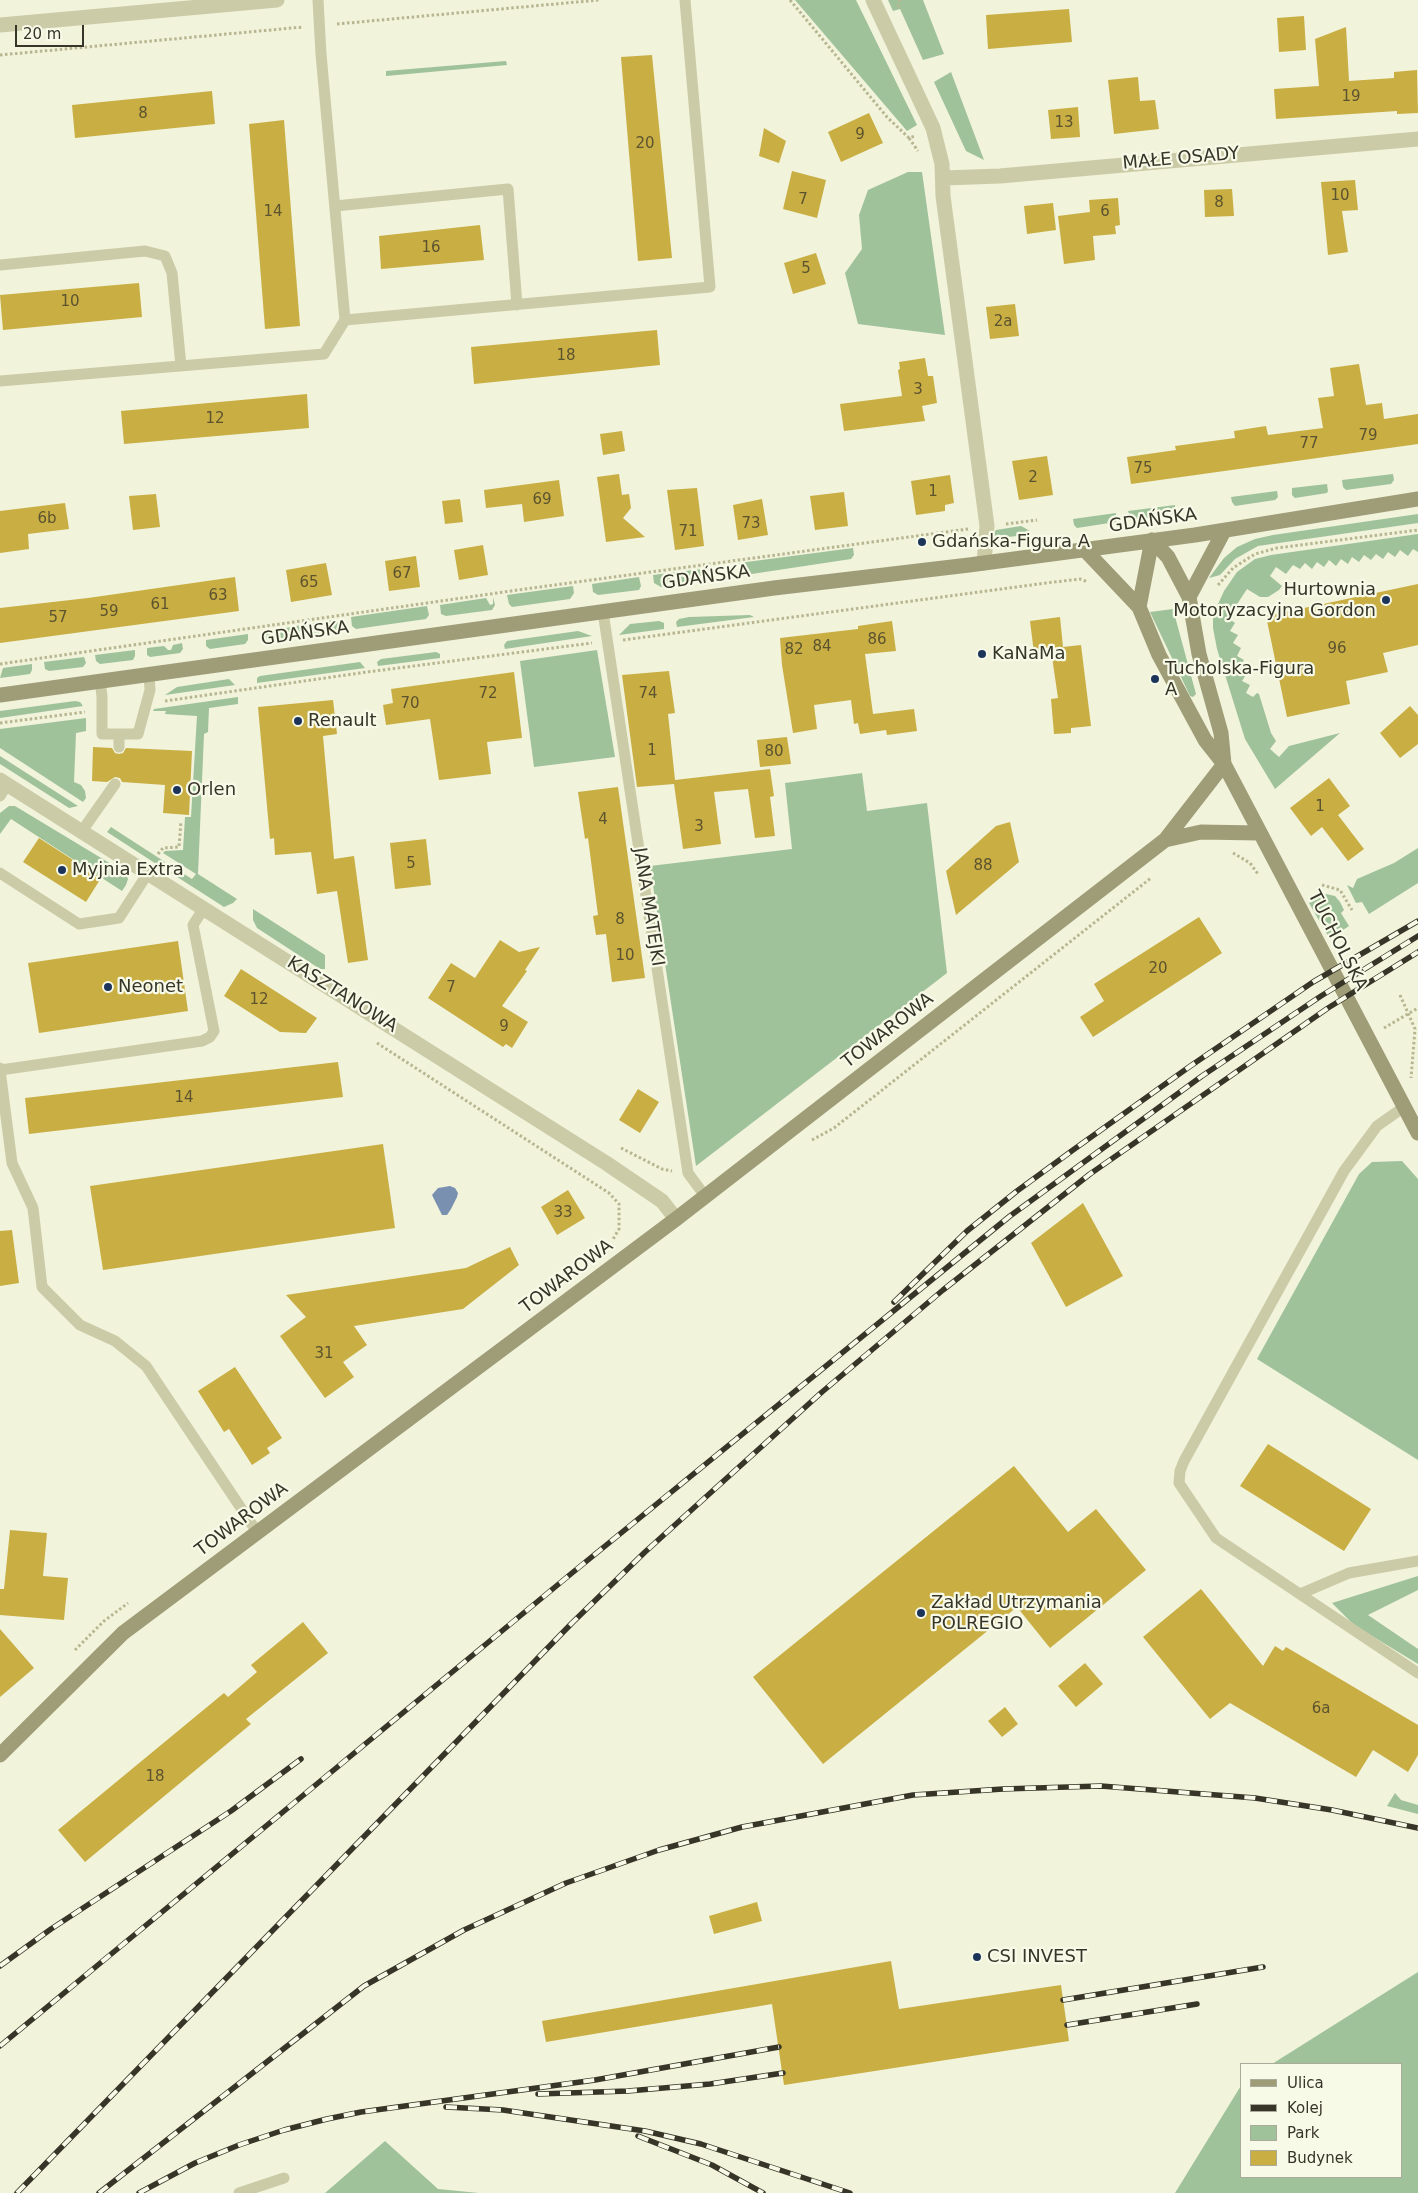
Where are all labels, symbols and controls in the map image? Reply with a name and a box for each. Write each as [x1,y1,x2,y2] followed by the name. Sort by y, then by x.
[18,15,86,47] scale bar
[23,25,61,43] text: 20 m
[1341,88,1361,106] house number: 19
[138,105,148,123] house number: 8
[1054,114,1074,132] house number: 13
[855,126,865,144] house number: 9
[635,135,655,153] house number: 20
[1122,143,1240,175] street label: MAŁE OSADY
[1330,187,1350,205] house number: 10
[798,191,808,209] house number: 7
[1214,194,1224,212] house number: 8
[263,203,283,221] house number: 14
[1100,203,1110,221] house number: 6
[421,239,441,257] house number: 16
[801,260,811,278] house number: 5
[60,293,80,311] house number: 10
[994,313,1012,331] house number: 2a
[556,347,576,365] house number: 18
[913,381,923,399] house number: 3
[205,410,225,428] house number: 12
[1358,427,1378,445] house number: 79
[1299,435,1319,453] house number: 77
[1133,460,1153,478] house number: 75
[1028,469,1038,487] house number: 2
[928,483,938,501] house number: 1
[532,491,552,509] house number: 69
[1108,504,1198,538] street label: GDAŃSKA
[37,510,57,528] house number: 6b
[741,515,761,533] house number: 73
[678,523,698,541] house number: 71
[932,531,1090,553] place label: Gdańska-Figura A
[916,536,928,548] marker: Gdańska-Figura A
[661,561,751,595] street label: GDAŃSKA
[392,565,412,583] house number: 67
[299,574,319,592] house number: 65
[1173,579,1376,622] place label: Hurtownia Motoryzacyjna Gordon
[208,587,228,605] house number: 63
[1380,594,1392,606] marker: Hurtownia Motoryzacyjna Gordon
[150,596,170,614] house number: 61
[99,603,119,621] house number: 59
[48,609,68,627] house number: 57
[260,617,350,651] street label: GDAŃSKA
[867,631,887,649] house number: 86
[812,638,832,656] house number: 84
[1327,640,1347,658] house number: 96
[784,641,804,659] house number: 82
[992,643,1066,665] place label: KaNaMa
[976,648,988,660] marker: KaNaMa
[1165,658,1314,701] place label: Tucholska-Figura A
[1149,673,1161,685] marker: Tucholska-Figura A
[478,685,498,703] house number: 72
[638,685,658,703] house number: 74
[400,695,420,713] house number: 70
[308,710,377,732] place label: Renault
[292,715,304,727] marker: Renault
[647,742,657,760] house number: 1
[764,743,784,761] house number: 80
[187,779,236,801] place label: Orlen
[171,784,183,796] marker: Orlen
[1315,798,1325,816] house number: 1
[598,811,608,829] house number: 4
[694,818,704,836] house number: 3
[628,846,668,968] street label: JANA MATEJKI
[406,855,416,873] house number: 5
[973,857,993,875] house number: 88
[72,859,184,881] place label: Myjnia Extra
[56,864,68,876] marker: Myjnia Extra
[1302,887,1372,995] street label: TUCHOLSKA
[615,911,625,929] house number: 8
[615,947,635,965] house number: 10
[283,952,401,1038] street label: KASZTANOWA
[1148,960,1168,978] house number: 20
[118,976,183,998] place label: Neonet
[446,979,456,997] house number: 7
[102,981,114,993] marker: Neonet
[838,989,938,1073] street label: TOWAROWA
[249,991,269,1009] house number: 12
[499,1018,509,1036] house number: 9
[174,1089,194,1107] house number: 14
[553,1204,573,1222] house number: 33
[517,1235,617,1319] street label: TOWAROWA
[314,1345,334,1363] house number: 31
[192,1478,292,1562] street label: TOWAROWA
[931,1592,1102,1635] place label: Zakład Utrzymania POLREGIO
[915,1607,927,1619] marker: Zakład Utrzymania POLREGIO
[1312,1700,1330,1718] house number: 6a
[145,1768,165,1786] house number: 18
[987,1946,1087,1968] place label: CSI INVEST
[971,1951,983,1963] marker: CSI INVEST
[1240,2063,1403,2178] legend
[1287,2074,1324,2092] text: Ulica
[1287,2099,1323,2117] text: Kolej
[1287,2124,1319,2142] text: Park
[1287,2149,1353,2167] text: Budynek

